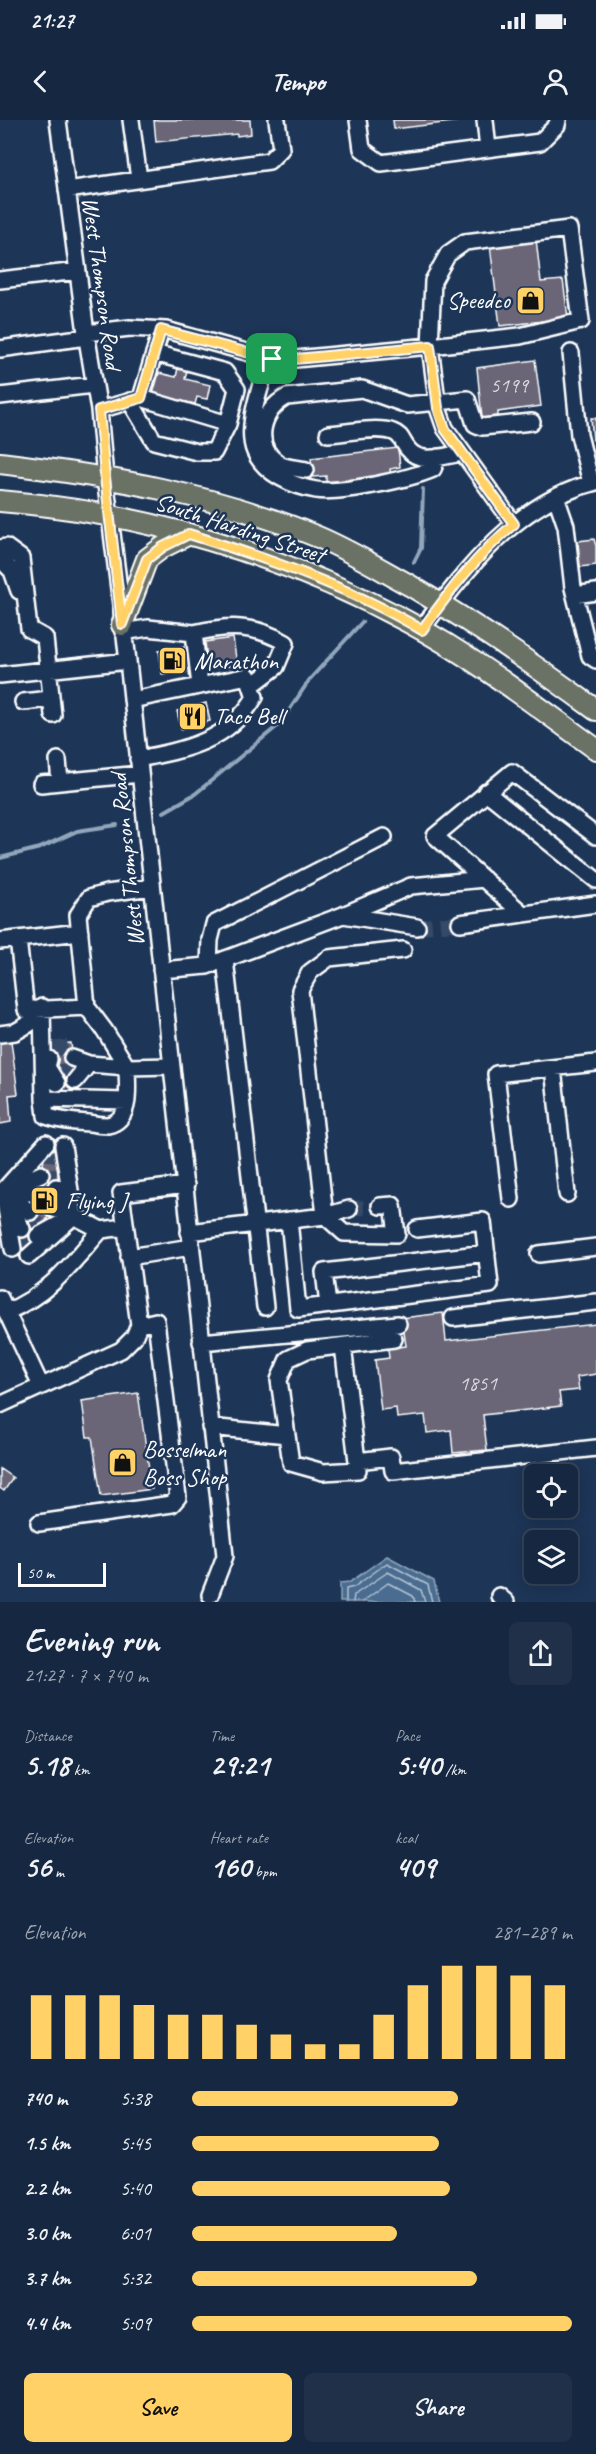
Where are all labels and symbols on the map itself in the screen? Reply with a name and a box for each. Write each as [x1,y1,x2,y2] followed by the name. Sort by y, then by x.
[75,195,129,375] street label: West Thompson Road
[515,284,547,316] shop icon: Speedco
[447,285,512,315] place label: Speedco
[246,333,297,384] pin
[490,372,529,398] house number: 5199
[151,486,332,571] street label: South Harding Street
[157,645,189,677] fuel station icon: Marathon
[194,646,279,676] place label: Marathon
[177,700,209,732] restaurant icon: Taco Bell
[214,701,288,731] place label: Taco Bell
[103,769,151,948] street label: West Thompson Road
[29,1185,61,1217] fuel station icon: Flying J
[66,1186,130,1216] place label: Flying J
[459,1370,498,1396] house number: 1851
[143,1434,227,1492] place label: Bosselman Boss Shop
[106,1447,138,1479] shop icon: Bosselman Boss Shop
[18,1560,106,1588] scale bar

